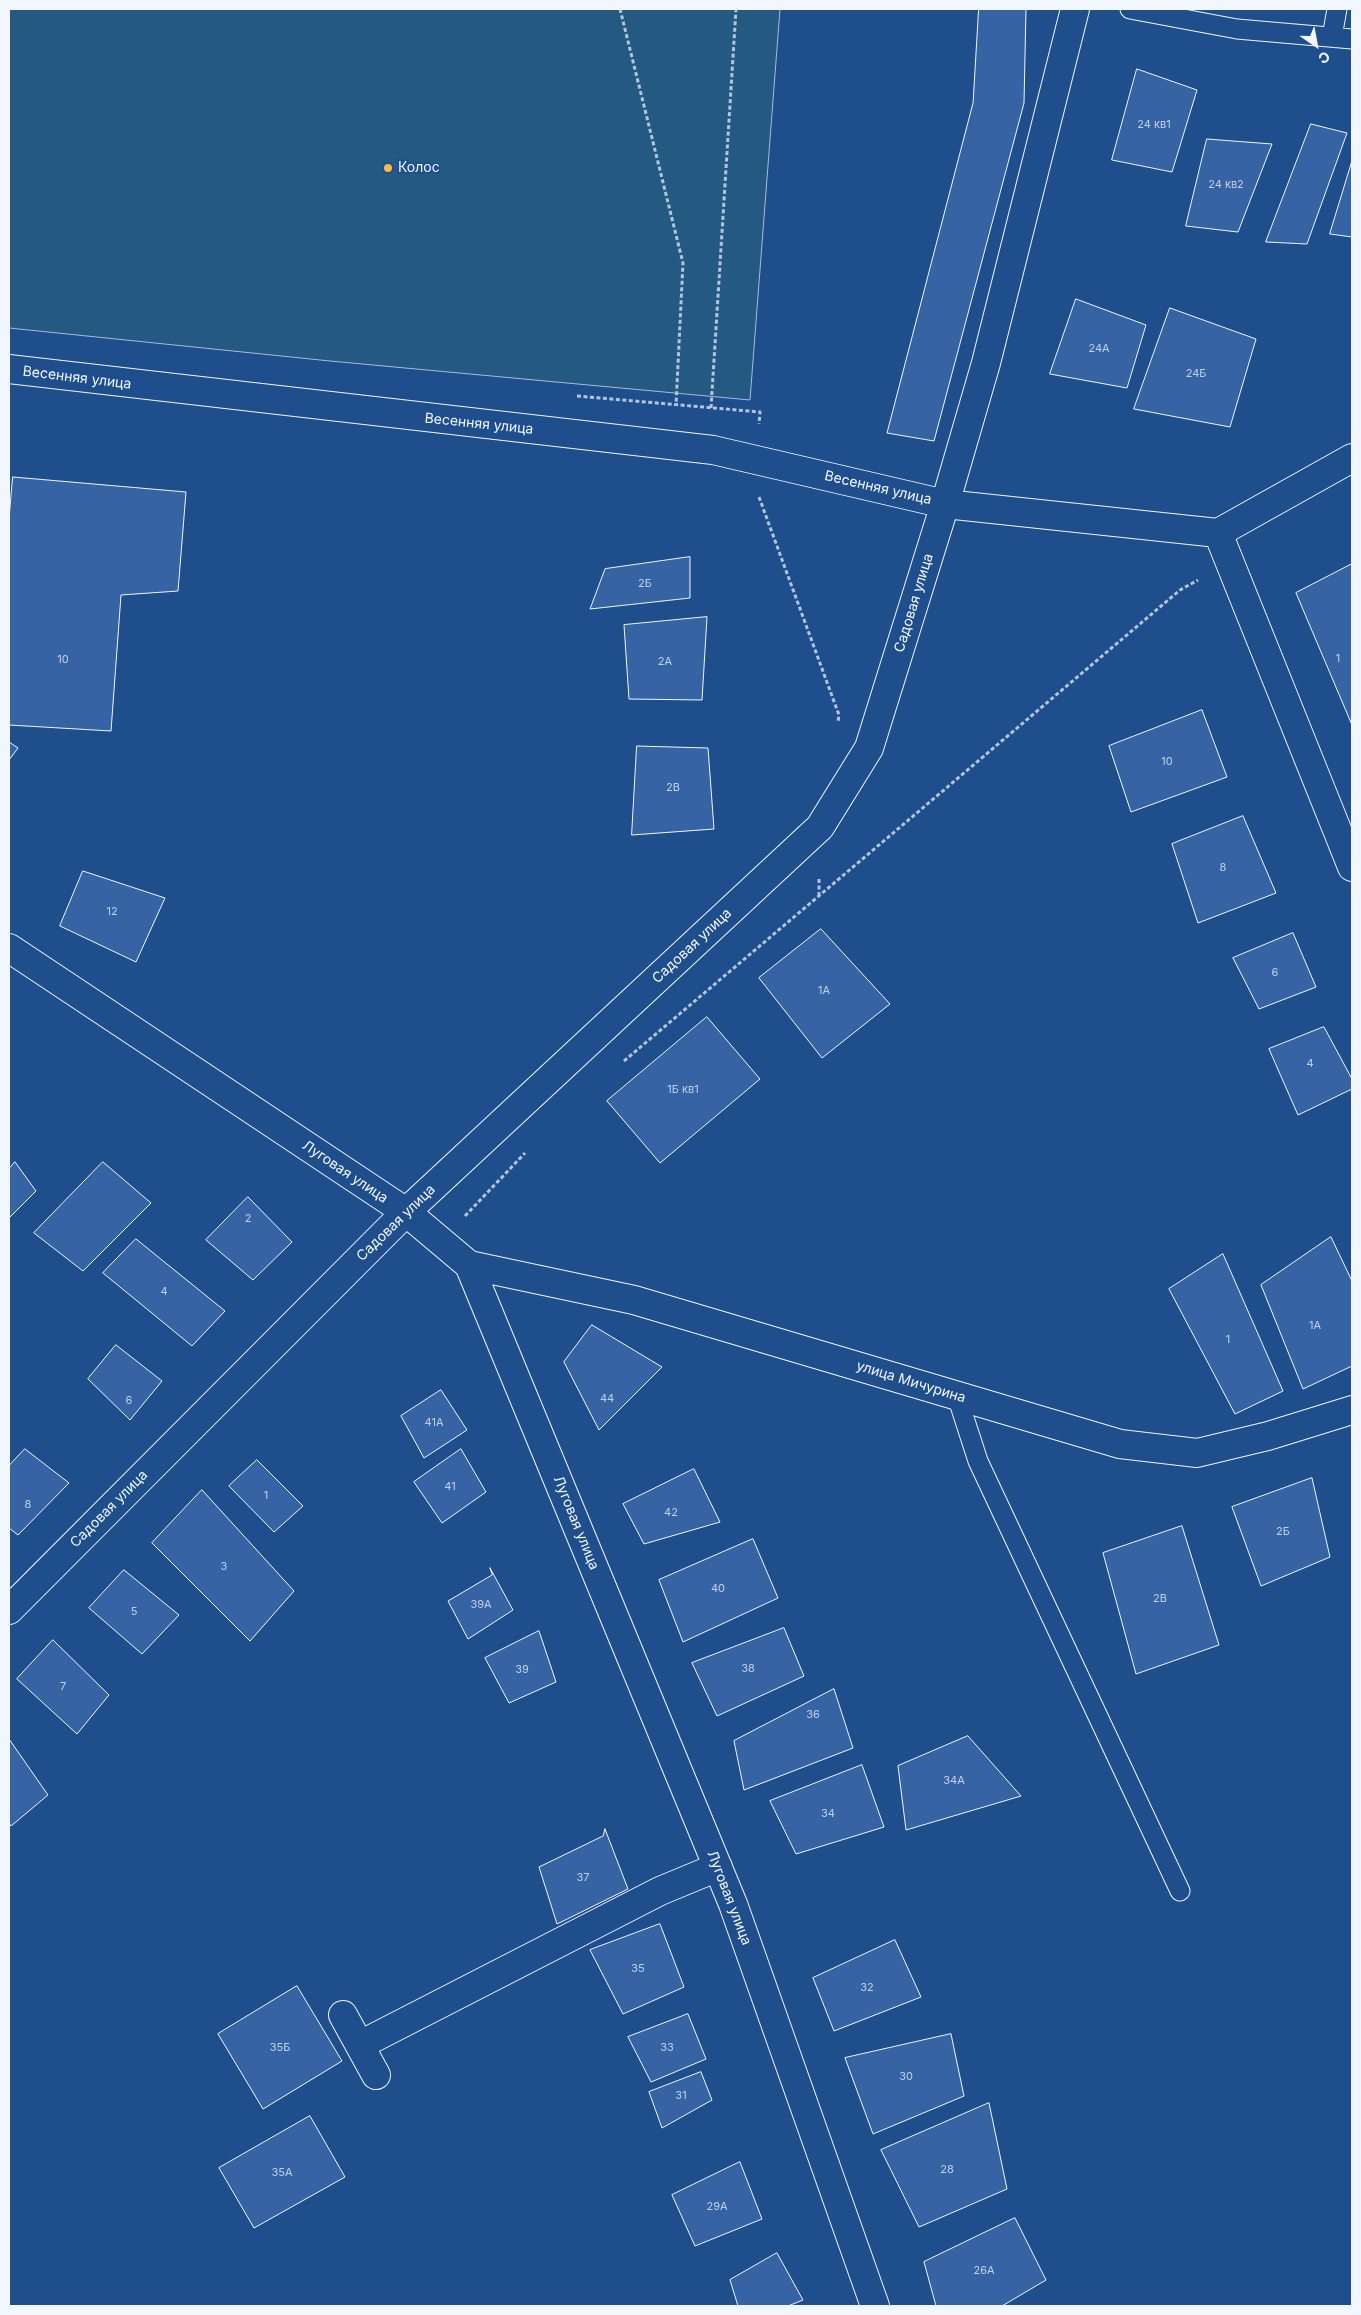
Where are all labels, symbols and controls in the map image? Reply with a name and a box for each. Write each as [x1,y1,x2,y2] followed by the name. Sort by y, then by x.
[1291,20,1341,70] north arrow
[1315,48,1333,68] text: С
[1137,118,1171,132] house number: 24 кв1
[398,160,440,176] place label: Колос
[382,162,394,174] marker: Колос
[1208,178,1244,192] house number: 24 кв2
[1088,342,1110,356] house number: 24А
[22,363,132,393] street label: Весенняя улица
[1186,367,1206,381] house number: 24Б
[424,410,534,438] street label: Весенняя улица
[823,468,933,508] street label: Весенняя улица
[891,552,937,654] street label: Садовая улица
[638,577,652,591] house number: 2Б
[1336,652,1340,666] house number: 1
[57,653,69,667] house number: 10
[658,655,672,669] house number: 2А
[1161,755,1173,769] house number: 10
[666,781,680,795] house number: 2В
[1220,861,1226,875] house number: 8
[106,905,118,919] house number: 12
[649,905,735,987] street label: Садовая улица
[1272,966,1278,980] house number: 6
[818,984,830,998] house number: 1А
[1306,1057,1314,1071] house number: 4
[667,1083,699,1097] house number: 1Б кв1
[299,1137,391,1207] street label: Луговая улица
[353,1181,439,1265] street label: Садовая улица
[245,1212,251,1226] house number: 2
[160,1285,168,1299] house number: 4
[1309,1319,1321,1333] house number: 1А
[1226,1333,1230,1347] house number: 1
[854,1357,968,1407] street label: улица Мичурина
[600,1392,614,1406] house number: 44
[126,1394,132,1408] house number: 6
[425,1416,443,1430] house number: 41А
[67,1467,151,1551] street label: Садовая улица
[549,1474,603,1572] street label: Луговая улица
[444,1480,456,1494] house number: 41
[264,1489,268,1503] house number: 1
[25,1498,31,1512] house number: 8
[664,1506,678,1520] house number: 42
[1276,1525,1290,1539] house number: 2Б
[221,1560,227,1574] house number: 3
[711,1582,725,1596] house number: 40
[1153,1592,1167,1606] house number: 2В
[470,1598,492,1612] house number: 39А
[131,1605,137,1619] house number: 5
[741,1662,755,1676] house number: 38
[515,1663,529,1677] house number: 39
[60,1680,66,1694] house number: 7
[806,1708,820,1722] house number: 36
[943,1774,965,1788] house number: 34А
[821,1807,835,1821] house number: 34
[703,1848,755,1948] street label: Луговая улица
[576,1871,590,1885] house number: 37
[631,1962,645,1976] house number: 35
[860,1981,874,1995] house number: 32
[270,2041,290,2055] house number: 35Б
[660,2041,674,2055] house number: 33
[899,2070,913,2084] house number: 30
[675,2089,687,2103] house number: 31
[940,2163,954,2177] house number: 28
[271,2166,293,2180] house number: 35А
[706,2200,728,2214] house number: 29А
[973,2264,995,2278] house number: 26А

